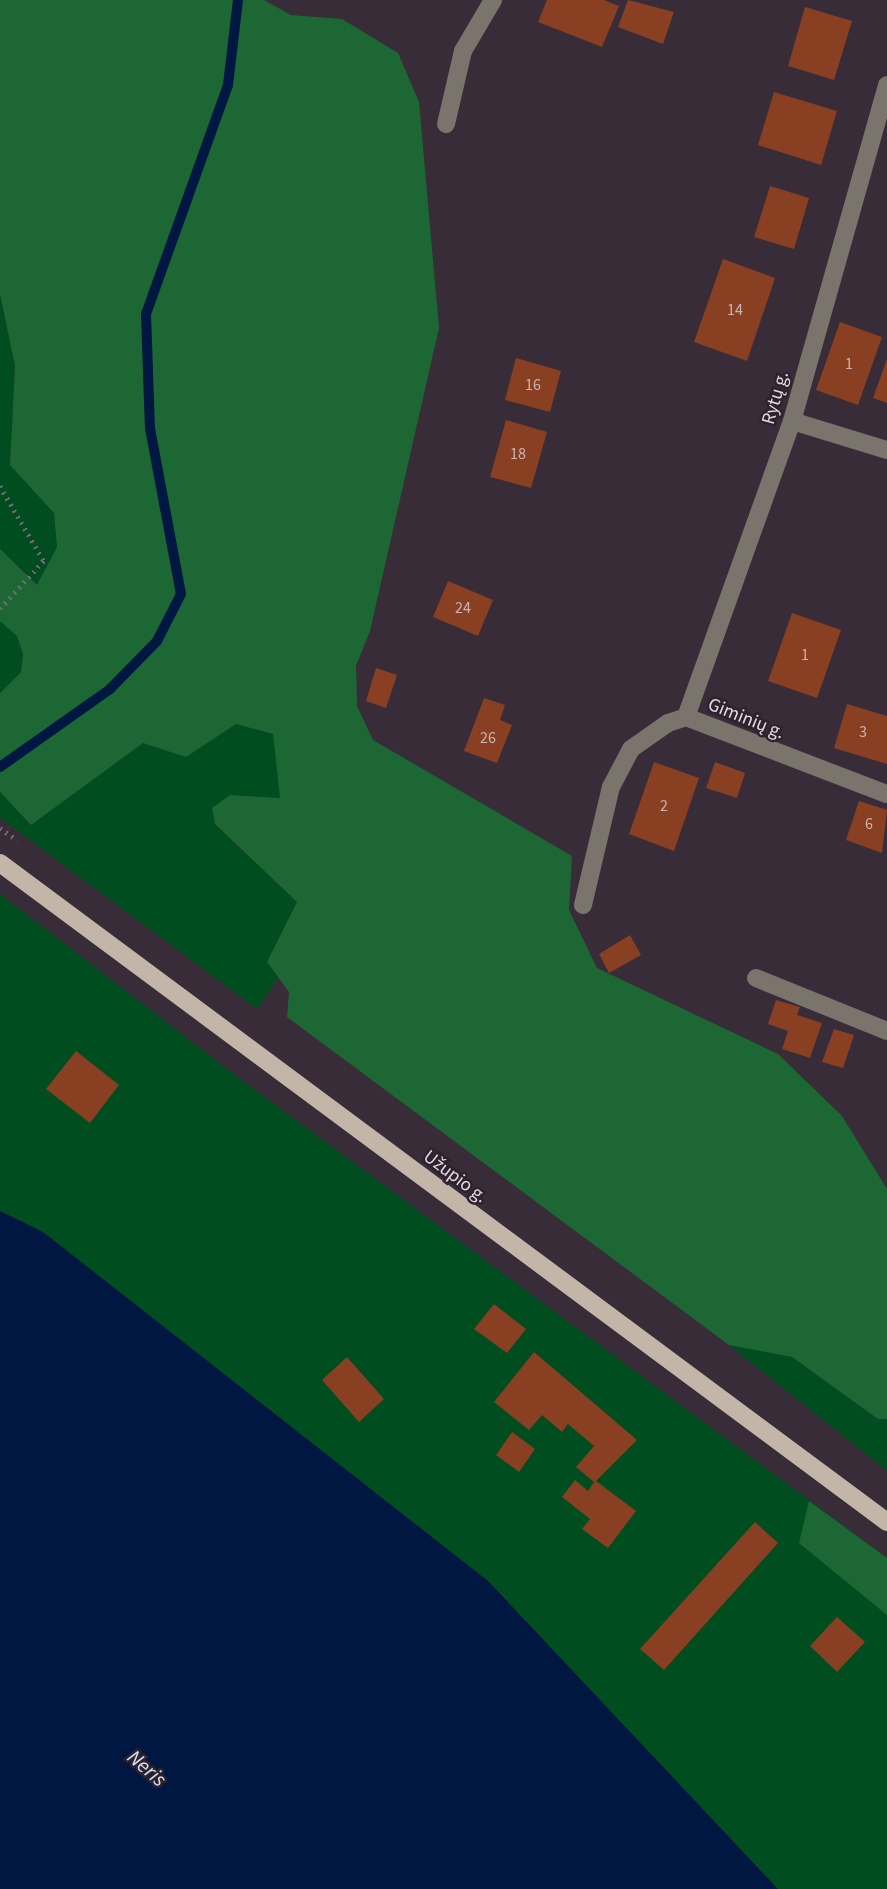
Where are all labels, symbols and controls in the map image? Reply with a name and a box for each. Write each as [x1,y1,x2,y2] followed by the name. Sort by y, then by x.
[727,300,743,320] house number: 14
[845,354,853,374] house number: 1
[758,369,794,427] street label: Rytų g.
[525,375,541,395] house number: 16
[510,444,526,464] house number: 18
[455,598,471,618] house number: 24
[801,645,809,665] house number: 1
[704,693,788,745] street label: Giminių g.
[859,722,867,742] house number: 3
[480,728,496,748] house number: 26
[660,796,668,816] house number: 2
[865,814,873,834] house number: 6
[419,1146,491,1208] street label: Užupio g.
[122,1744,172,1792] water label: Neris

